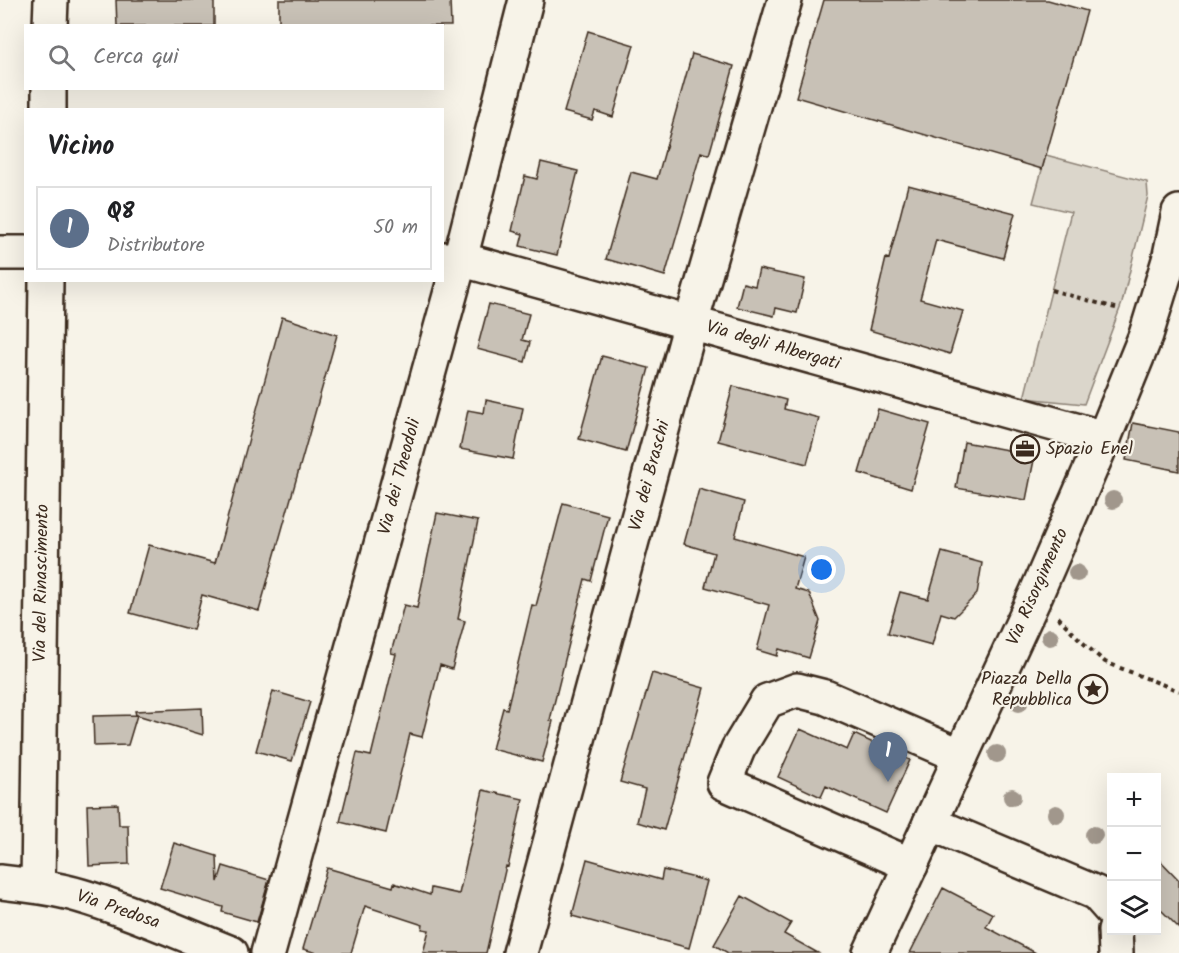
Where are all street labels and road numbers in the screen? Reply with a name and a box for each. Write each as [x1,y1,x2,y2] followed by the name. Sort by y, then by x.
[703,313,844,379] street label: Via degli Albergati
[371,415,430,538] street label: Via dei Theodoli
[621,417,679,535] street label: Via dei Braschi
[26,504,58,662] street label: Via del Rinascimento
[999,524,1077,650] street label: Via Risorgimento
[72,882,164,938] street label: Via Predosa

